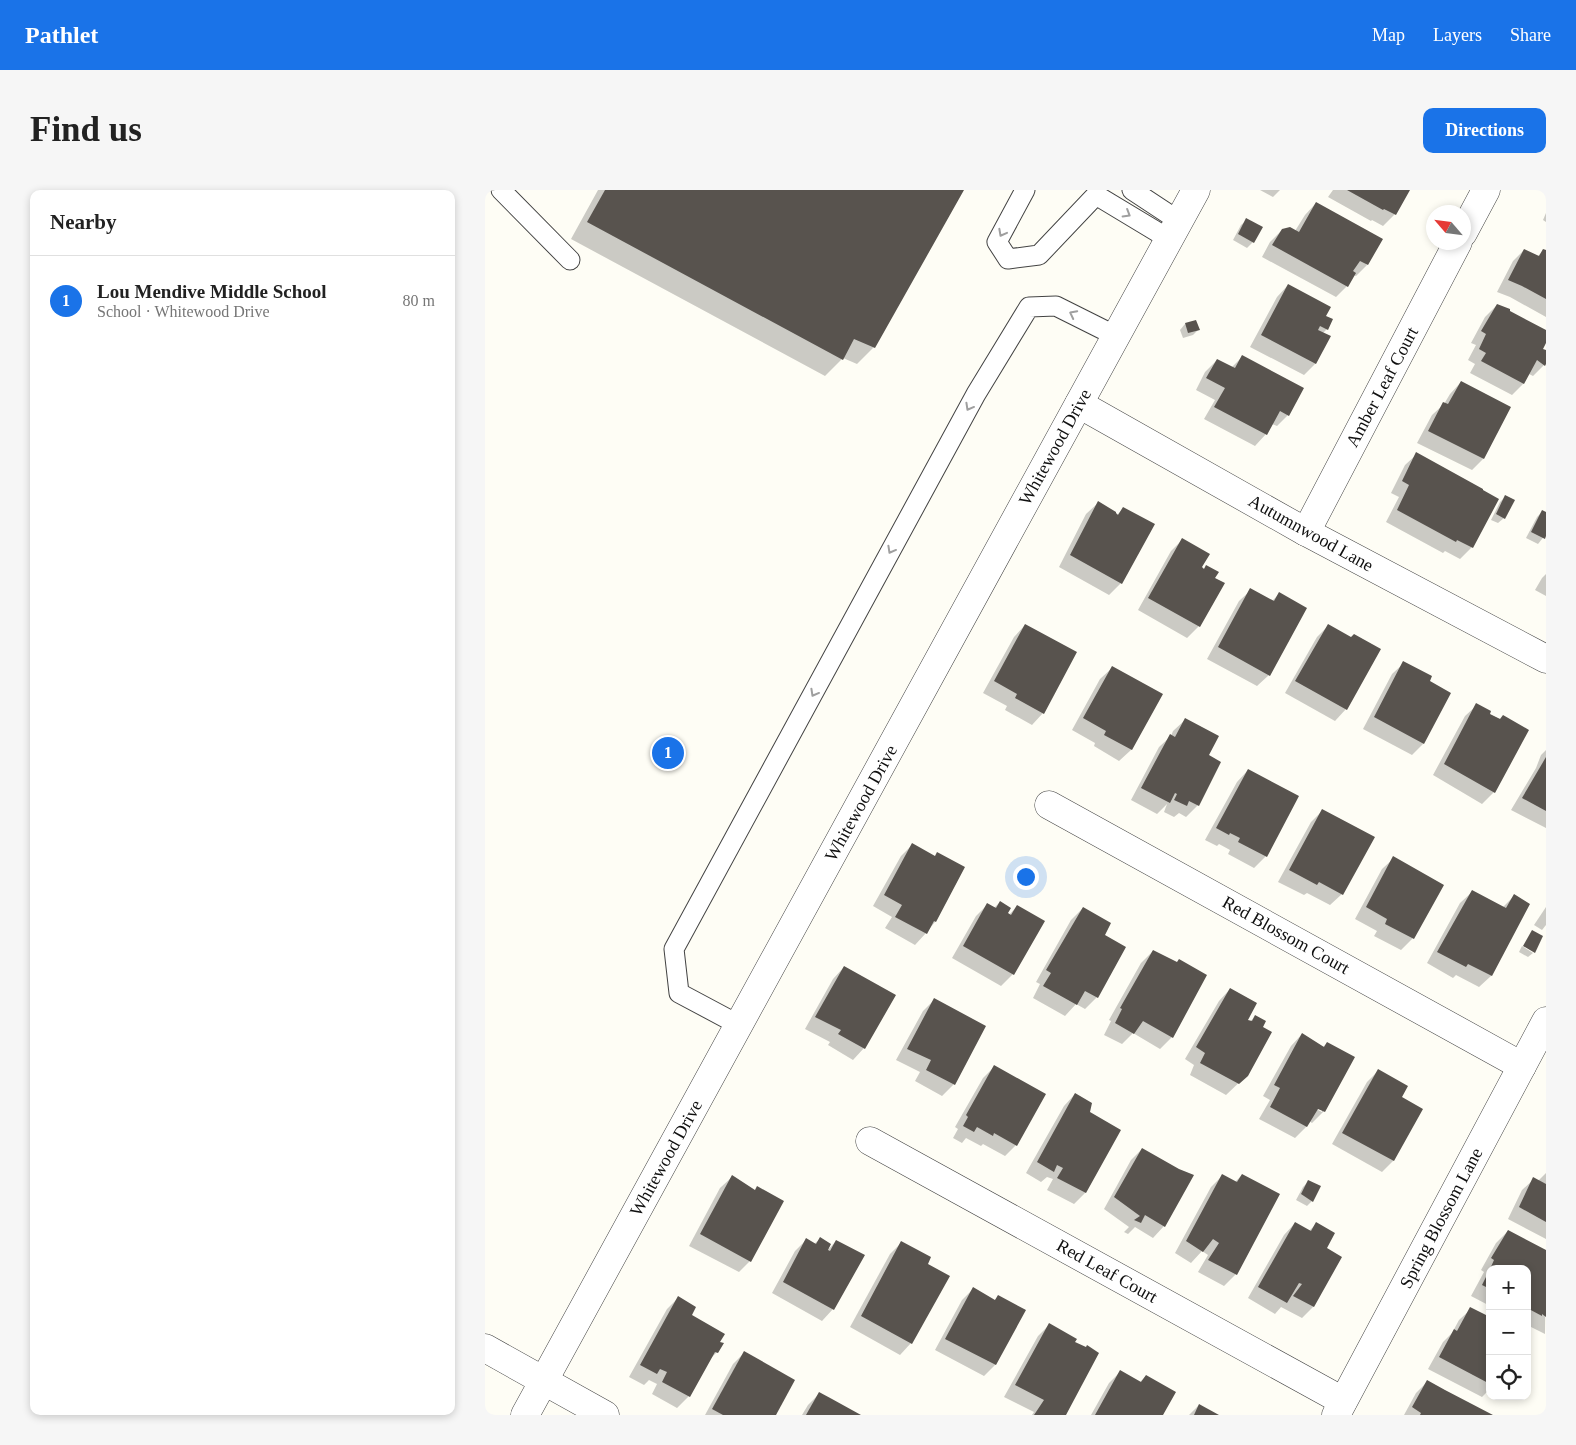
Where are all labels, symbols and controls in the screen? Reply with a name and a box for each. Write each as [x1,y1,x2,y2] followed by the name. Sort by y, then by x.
[25,22,98,48] text: Pathlet
[1372,25,1405,45] text: Map
[1433,25,1482,45] text: Layers
[1510,25,1551,45] text: Share
[1423,108,1546,153] button: Directions
[30,110,142,149] text: Find us
[1426,205,1471,250] north arrow
[1121,207,1130,217] one-way arrow
[50,210,117,234] text: Nearby
[998,228,1008,237] one-way arrow
[97,281,327,302] text: Lou Mendive Middle School
[62,292,70,309] text: 1
[403,292,435,309] text: 80 m
[97,303,270,320] text: School · Whitewood Drive
[1069,310,1078,320] one-way arrow
[1342,324,1422,450] street label: Amber Leaf Court
[1015,386,1095,508] street label: Whitewood Drive
[965,402,975,411] one-way arrow
[1245,490,1377,576] street label: Autumnwood Lane
[887,545,897,554] one-way arrow
[810,688,820,697] one-way arrow
[652,734,684,772] pin: 1
[821,742,901,864] street label: Whitewood Drive
[1013,864,1039,890] your location
[1219,892,1353,978] street label: Red Blossom Court
[626,1097,706,1219] street label: Whitewood Drive
[1396,1144,1486,1292] street label: Spring Blossom Lane
[1053,1235,1161,1307] street label: Red Leaf Court
[1486,1265,1531,1400] map controls
[1486,1265,1531,1310] button: +
[1486,1310,1531,1355] button: −
[1486,1355,1531,1400] button: locate

